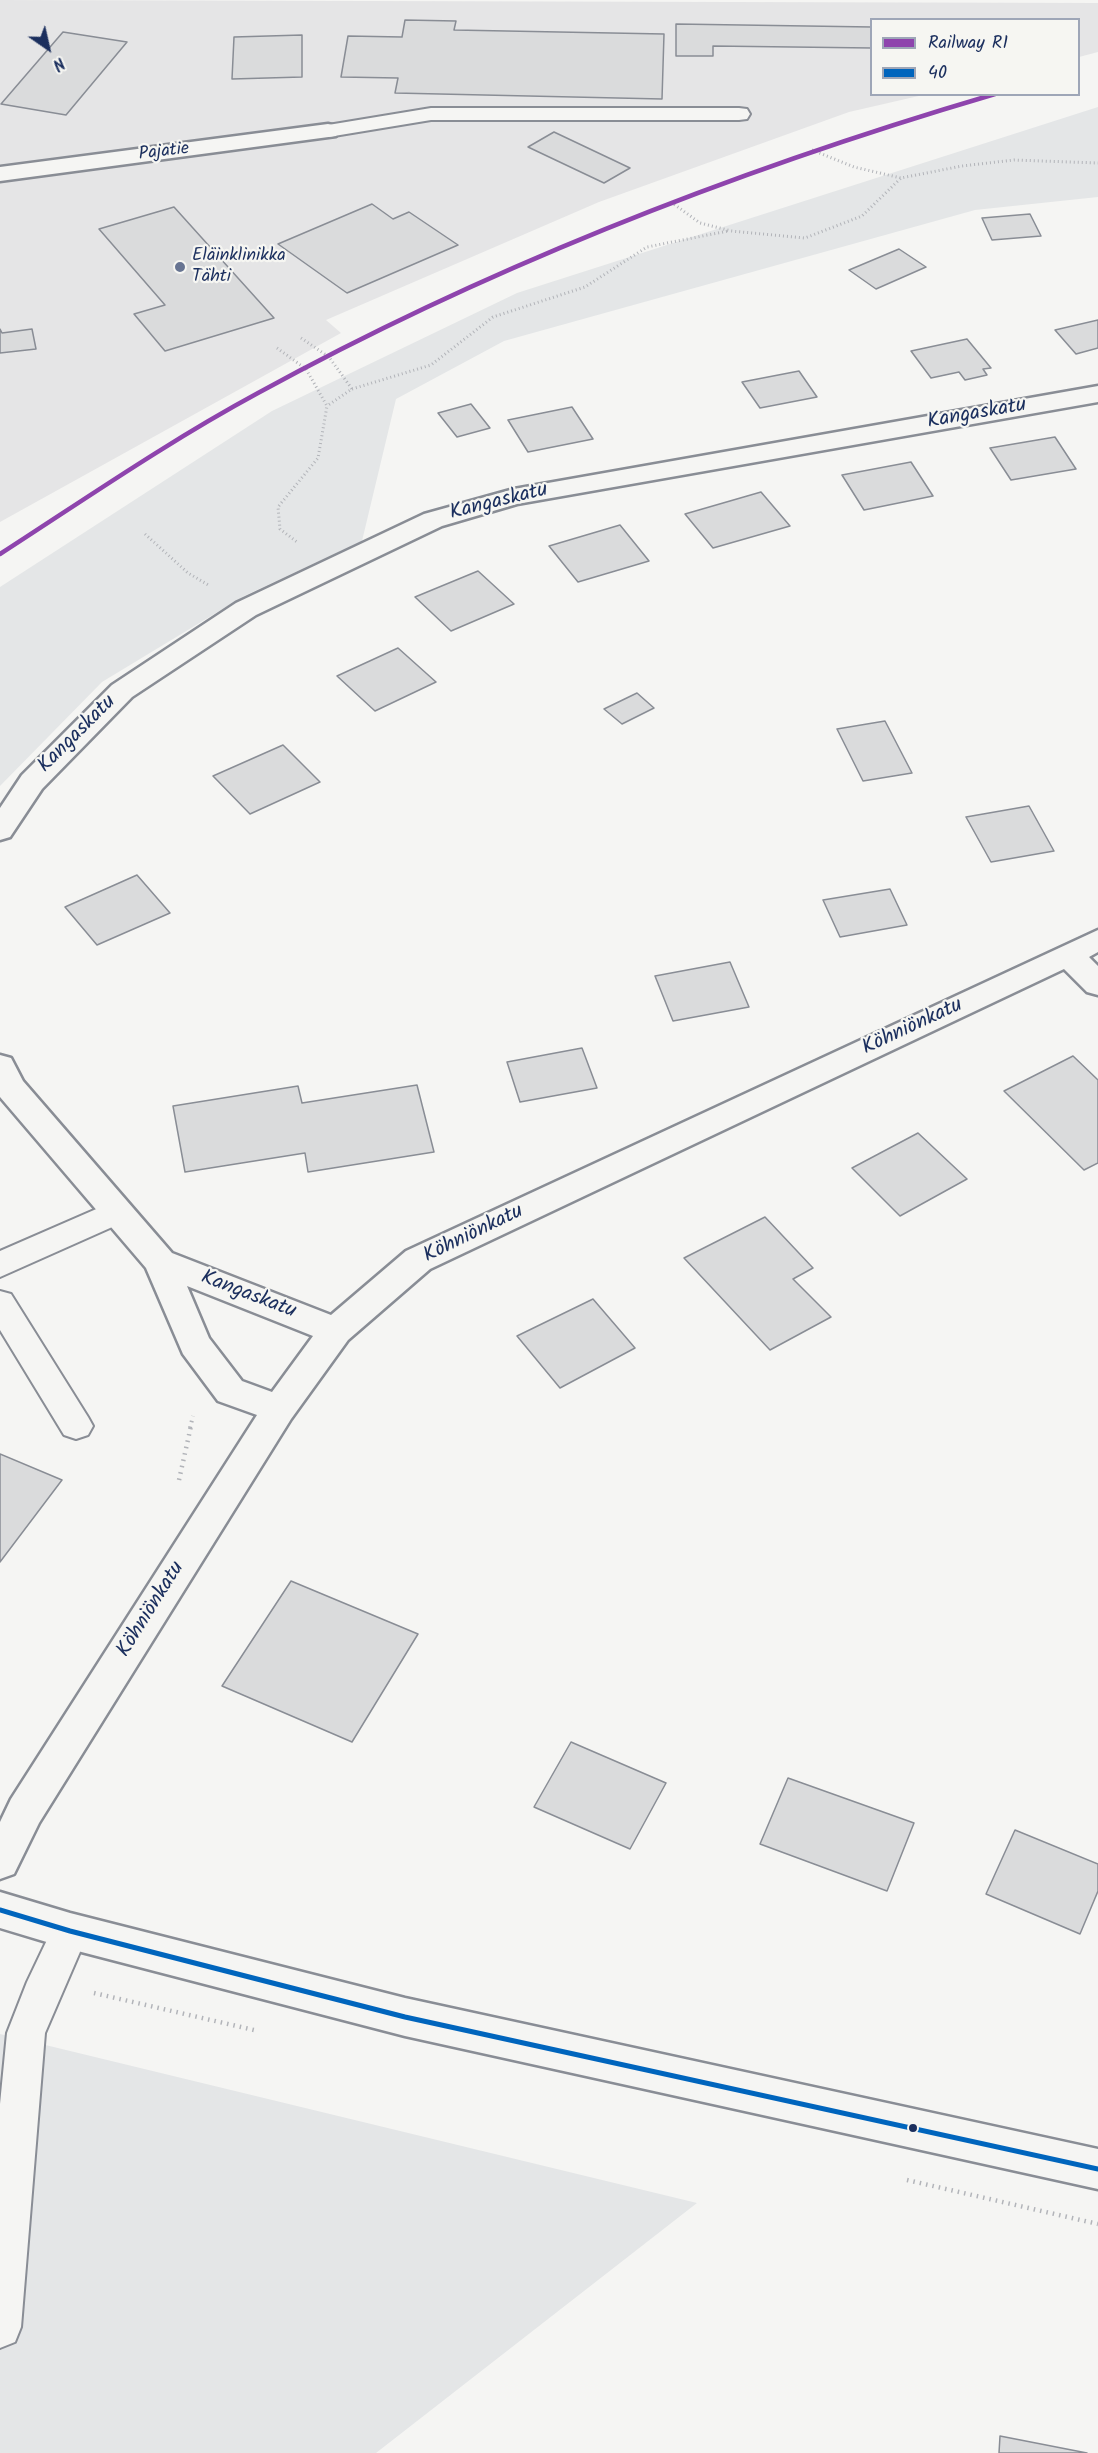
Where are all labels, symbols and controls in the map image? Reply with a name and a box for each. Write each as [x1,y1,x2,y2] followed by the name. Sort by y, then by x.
[18,18,78,78] north arrow
[870,18,1080,96] legend
[928,29,1008,58] text: Railway R1
[47,50,70,77] text: N
[928,59,947,88] text: 40
[138,139,190,167] street label: Pajatie
[192,246,286,288] place label: Eläinklinikka Tähti
[173,260,187,274] marker: Eläinklinikka Tähti
[925,394,1029,436] street label: Kangaskatu
[447,479,551,527] street label: Kangaskatu
[34,691,122,779] street label: Kangaskatu
[859,994,967,1062] street label: Köhniönkatu
[420,1200,528,1270] street label: Köhniönkatu
[197,1266,299,1326] street label: Kangaskatu
[113,1558,191,1662] street label: Köhniönkatu
[907,2122,919,2134] unlabelled marker

